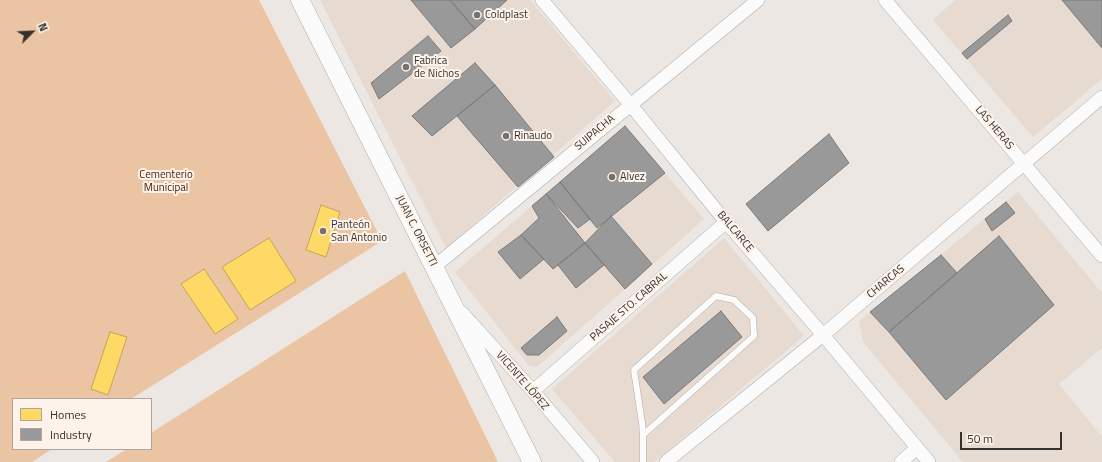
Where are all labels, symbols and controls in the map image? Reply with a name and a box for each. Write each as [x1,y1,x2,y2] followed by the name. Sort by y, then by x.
[485,8,528,22] place label: Coldplast
[472,10,482,20] marker: Coldplast
[12,12,52,52] north arrow
[34,20,52,34] text: N
[414,54,459,80] place label: Fabrica de Nichos
[401,62,411,72] marker: Fabrica de Nichos
[972,104,1016,152] street label: LAS HERAS
[572,112,618,154] street label: SUIPACHA
[514,129,552,143] place label: Rinaudo
[501,131,511,141] marker: Rinaudo
[139,168,193,194] park label: Cementerio Municipal
[620,170,645,184] place label: Alvez
[607,172,617,182] marker: Alvez
[392,193,440,269] street label: JUAN C. ORSETTI
[714,209,756,255] street label: BALCARCE
[331,218,387,244] place label: Panteón San Antonio
[318,226,328,236] marker: Panteón San Antonio
[864,262,908,302] street label: CHARCAS
[588,270,670,344] street label: PASAJE STO. CABRAL
[493,349,551,413] street label: VICENTE LÓPEZ
[12,398,152,450] legend
[50,405,86,424] text: Homes
[962,424,1064,450] scale bar
[50,425,92,444] text: Industry
[967,429,993,448] text: 50 m

